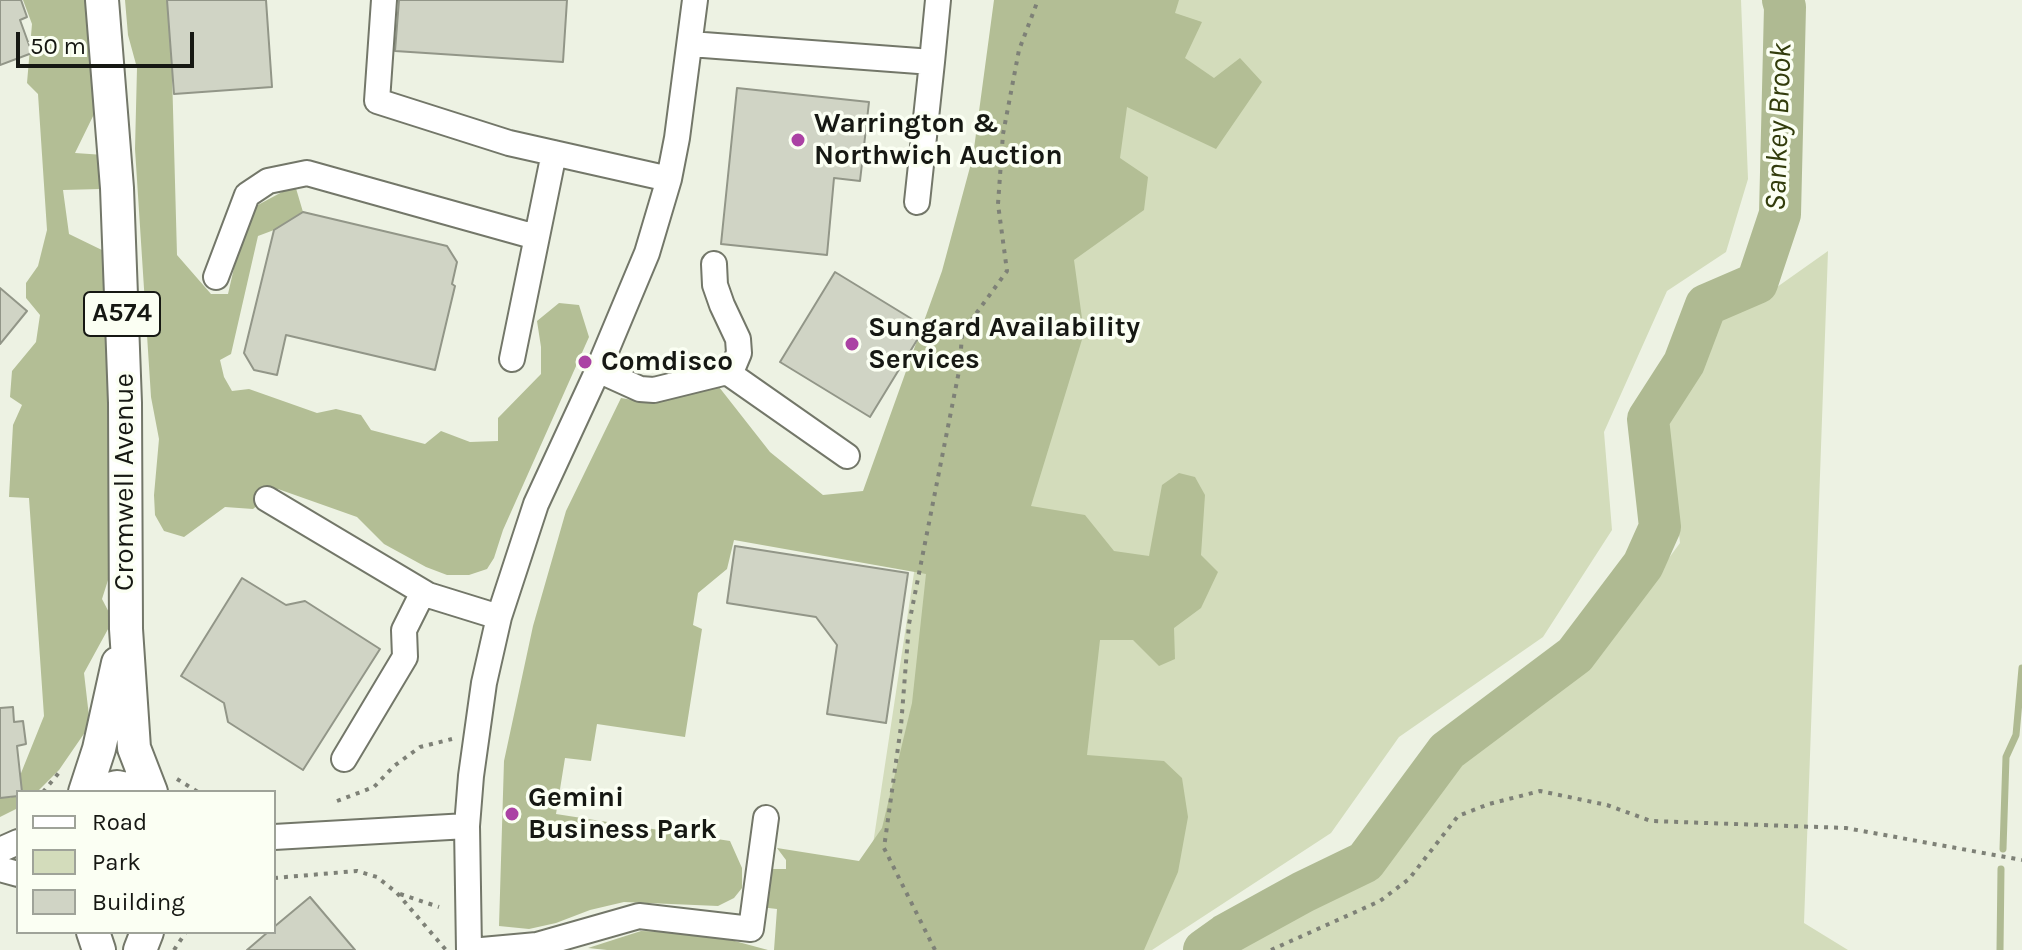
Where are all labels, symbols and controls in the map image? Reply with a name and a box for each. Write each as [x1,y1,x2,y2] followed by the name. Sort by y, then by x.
[20,16,198,66] scale bar
[30,32,86,60] text: 50 m
[1758,42,1800,212] water label: Sankey Brook
[814,107,1063,173] place label: Warrington & Northwich Auction
[789,131,807,149] marker: Warrington & Northwich Auction
[84,292,160,336] road number: A574
[868,311,1140,377] place label: Sungard Availability Services
[843,335,861,353] marker: Sungard Availability Services
[601,345,733,379] place label: Comdisco
[576,353,594,371] marker: Comdisco
[108,373,142,591] street label: Cromwell Avenue
[528,781,717,847] place label: Gemini Business Park
[16,790,276,934] legend
[503,805,521,823] marker: Gemini Business Park
[92,808,147,836] text: Road
[92,848,141,876] text: Park
[92,888,185,916] text: Building

